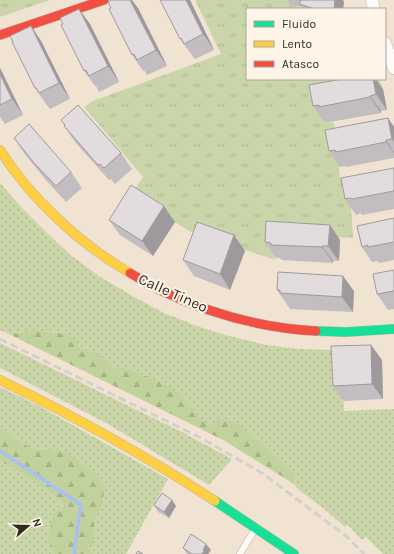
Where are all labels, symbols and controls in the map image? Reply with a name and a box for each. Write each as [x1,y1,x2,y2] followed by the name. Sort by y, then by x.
[246,8,386,80] legend
[282,17,316,31] text: Fluido
[282,37,312,51] text: Lento
[282,57,319,71] text: Atasco
[136,270,210,316] street label: Calle Tineo
[8,506,48,546] north arrow
[29,517,44,529] text: N

